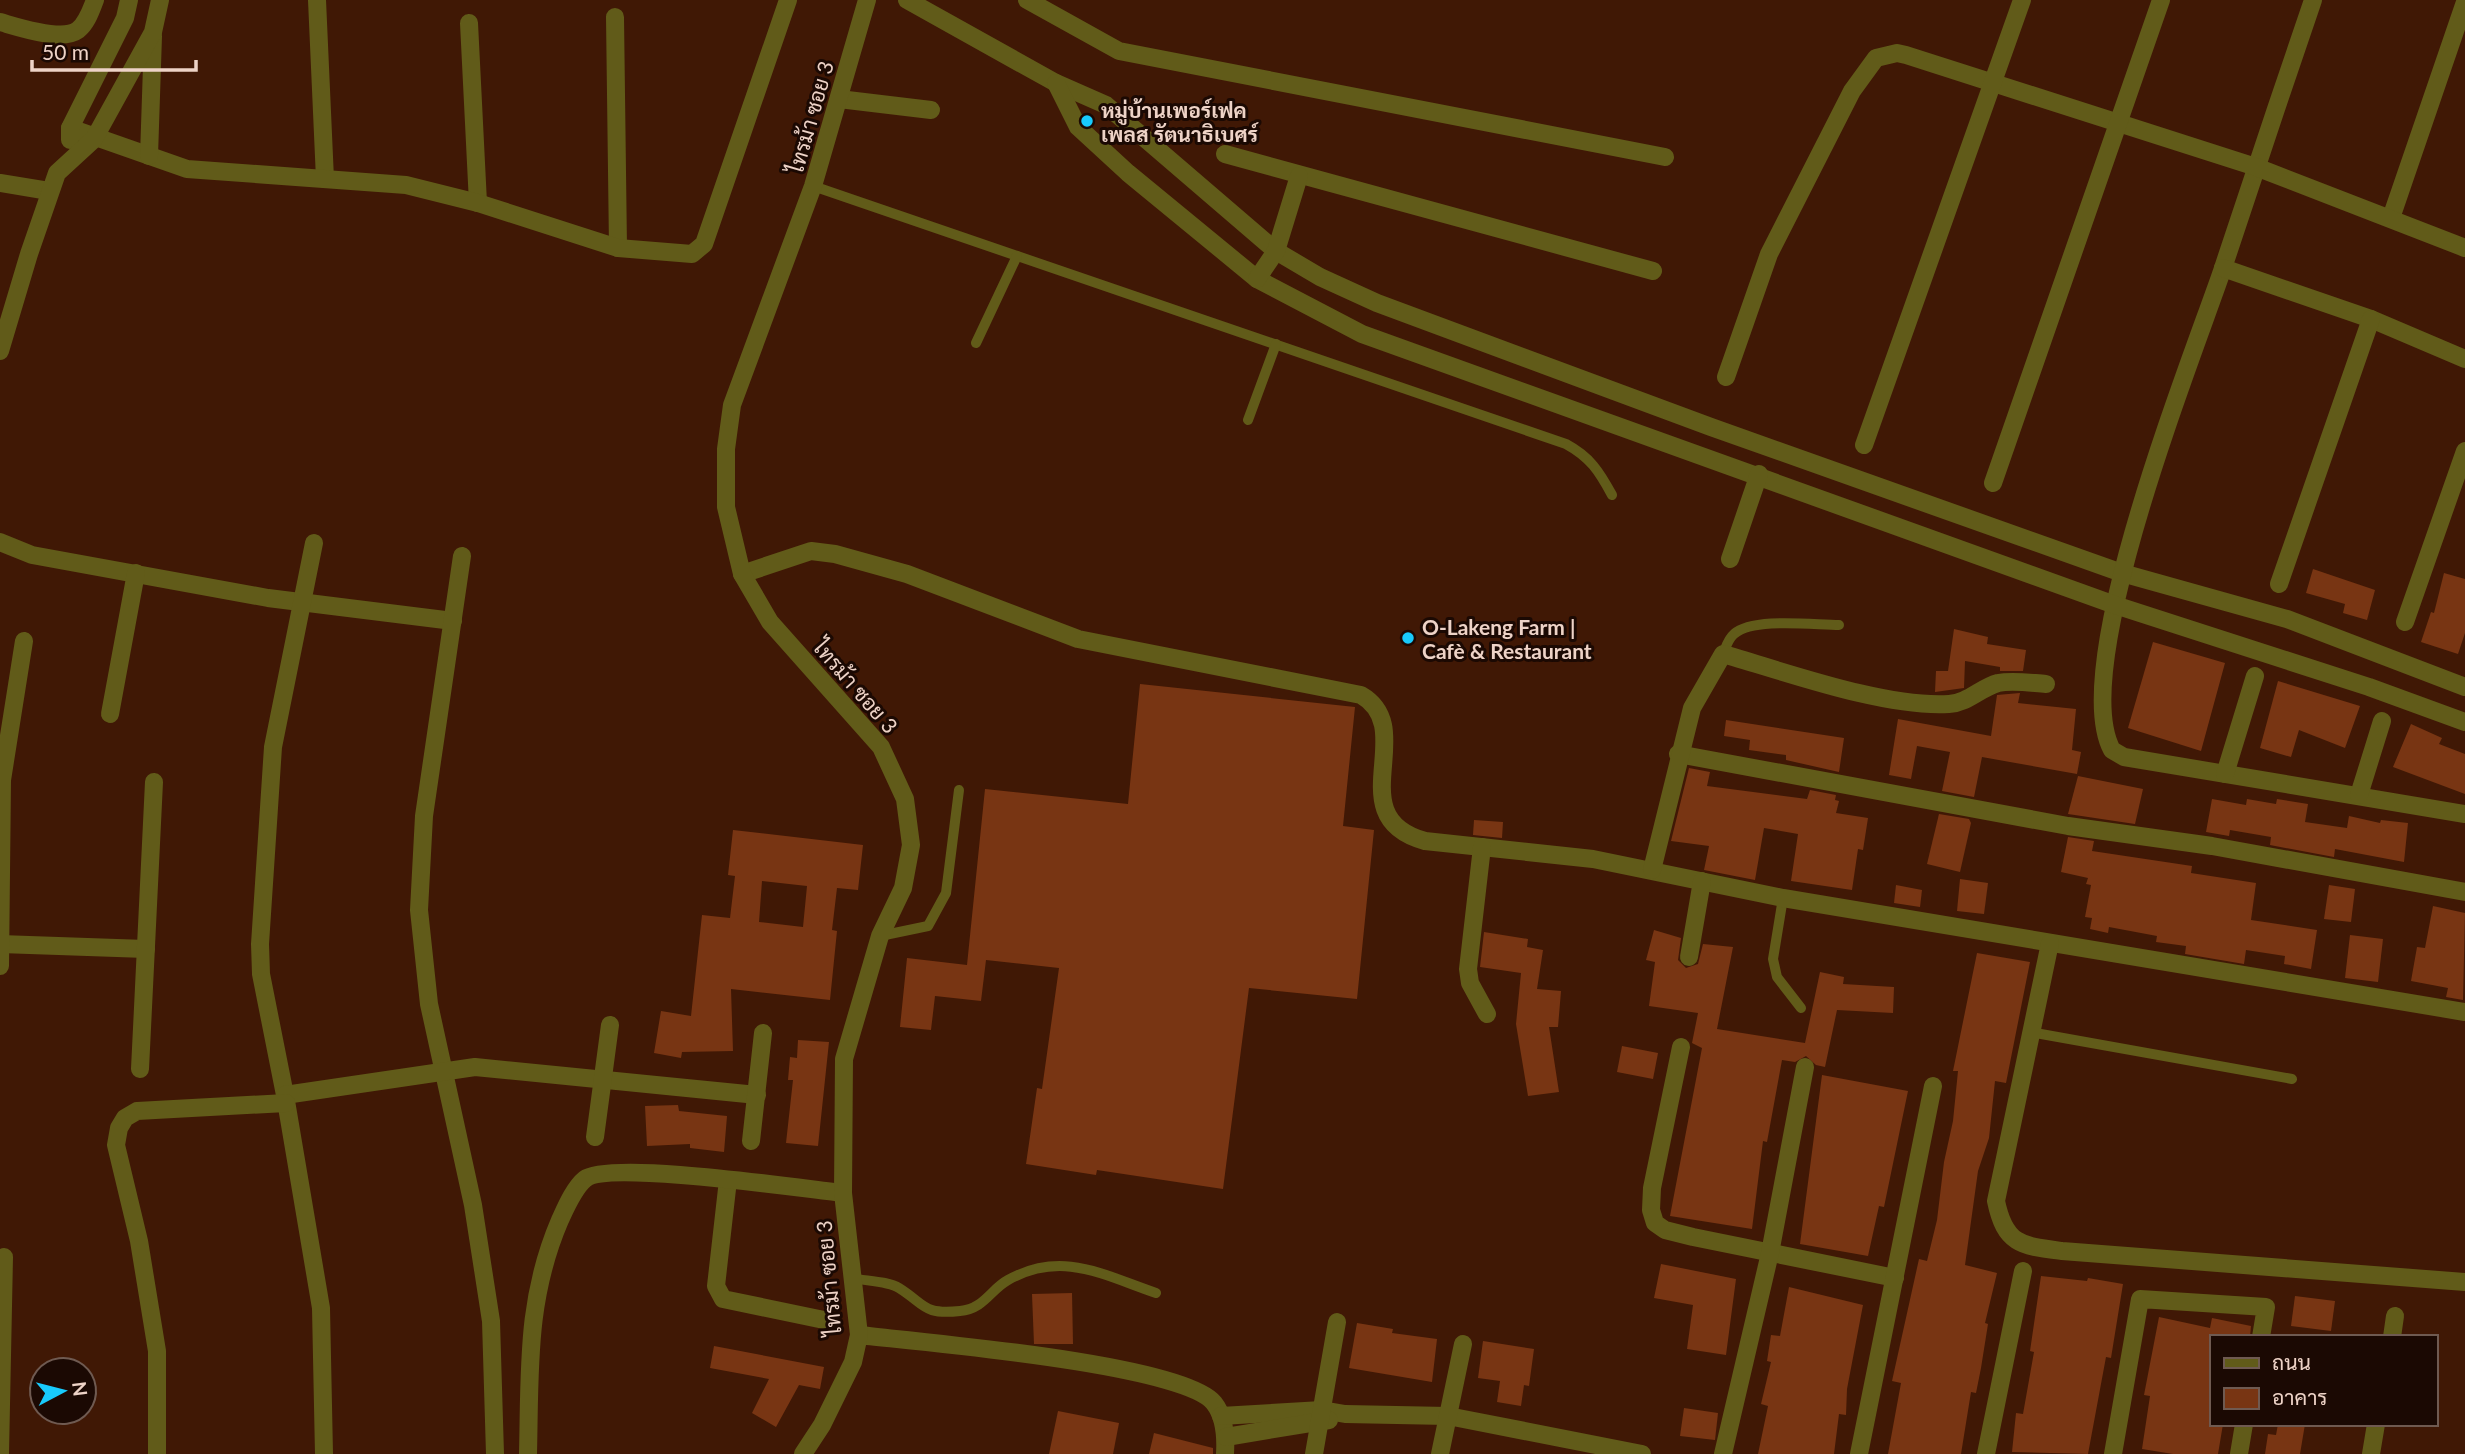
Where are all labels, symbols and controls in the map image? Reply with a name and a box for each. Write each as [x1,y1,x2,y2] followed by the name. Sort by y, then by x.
[32,28,196,72] scale bar
[42,39,89,64] text: 50 m
[782,58,838,178] street label: ไทรม้า ซอย 3
[1101,97,1259,146] place label: หมู่บ้านเพอร์เฟค เพลส รัตนาธิเบศร์
[1079,113,1095,129] marker: หมู่บ้านเพอร์เฟค เพลส รัตนาธิเบศร์
[1422,614,1592,663] place label: O-Lakeng Farm | Cafè & Restaurant
[1400,630,1416,646] marker: O-Lakeng Farm | Cafè & Restaurant
[807,633,903,738] street label: ไทรม้า ซอย 3
[811,1219,846,1339] street label: ไทรม้า ซอย 3
[2210,1335,2437,1426] legend
[2272,1349,2311,1374] text: ถนน
[28,1356,98,1426] north arrow
[68,1380,93,1398] text: N
[2272,1384,2328,1409] text: อาคาร

